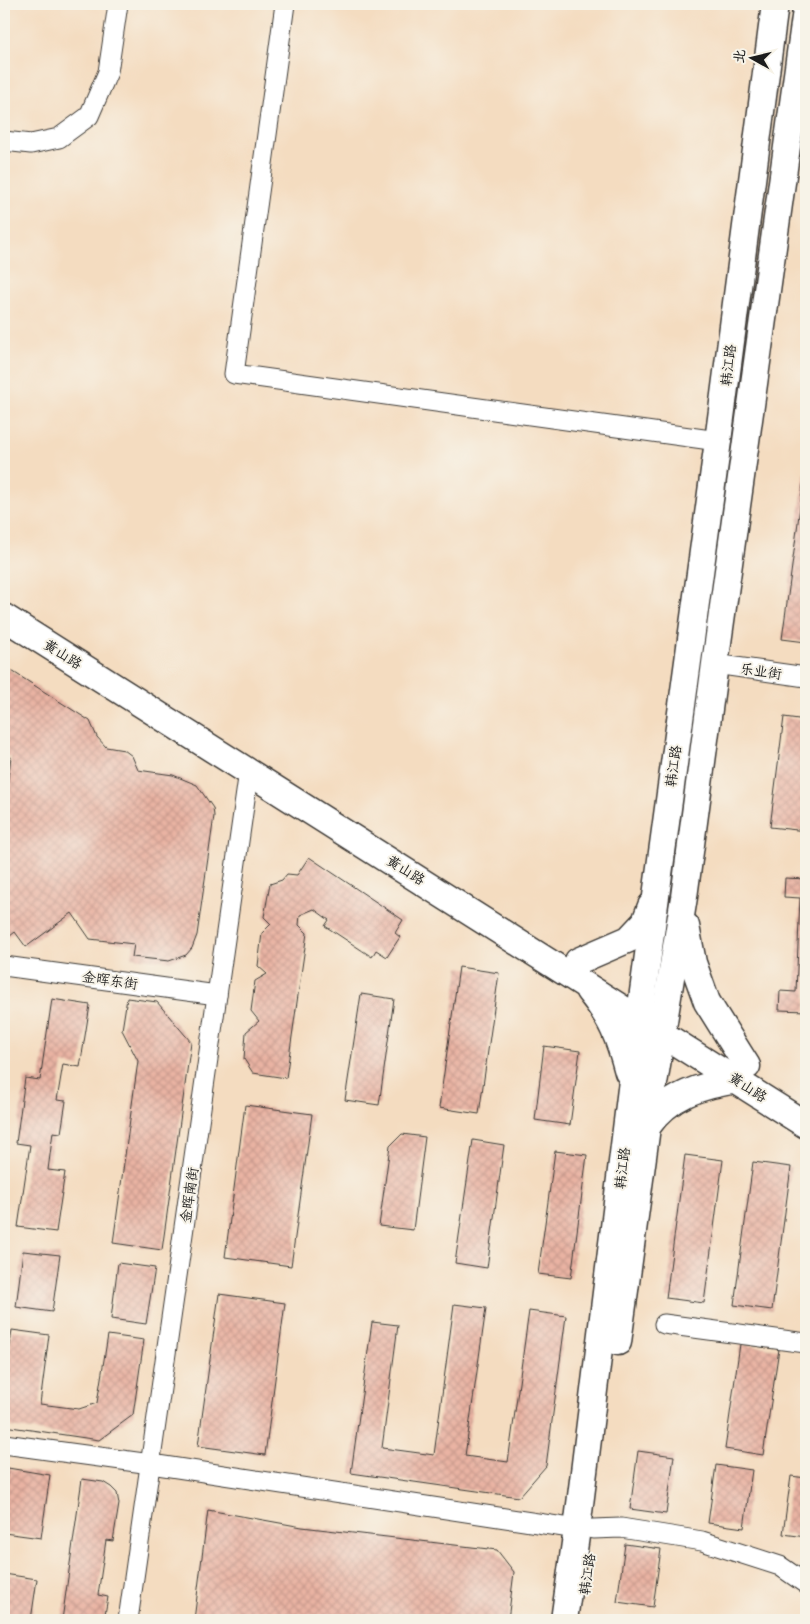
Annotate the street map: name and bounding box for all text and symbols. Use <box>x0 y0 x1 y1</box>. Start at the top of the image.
north arrow <box>728 32 778 82</box>
text: 北 <box>732 48 751 65</box>
street label: 韩江路 <box>718 343 741 387</box>
street label: 黄山路 <box>39 637 85 674</box>
street label: 乐业街 <box>739 661 783 685</box>
street label: 韩江路 <box>663 744 687 788</box>
street label: 黄山路 <box>382 853 428 890</box>
street label: 金晖东街 <box>81 969 139 995</box>
street label: 黄山路 <box>724 1070 769 1108</box>
street label: 韩江路 <box>612 1146 635 1190</box>
street label: 金晖南街 <box>178 1166 204 1224</box>
street label: 韩江路 <box>577 1552 601 1596</box>

